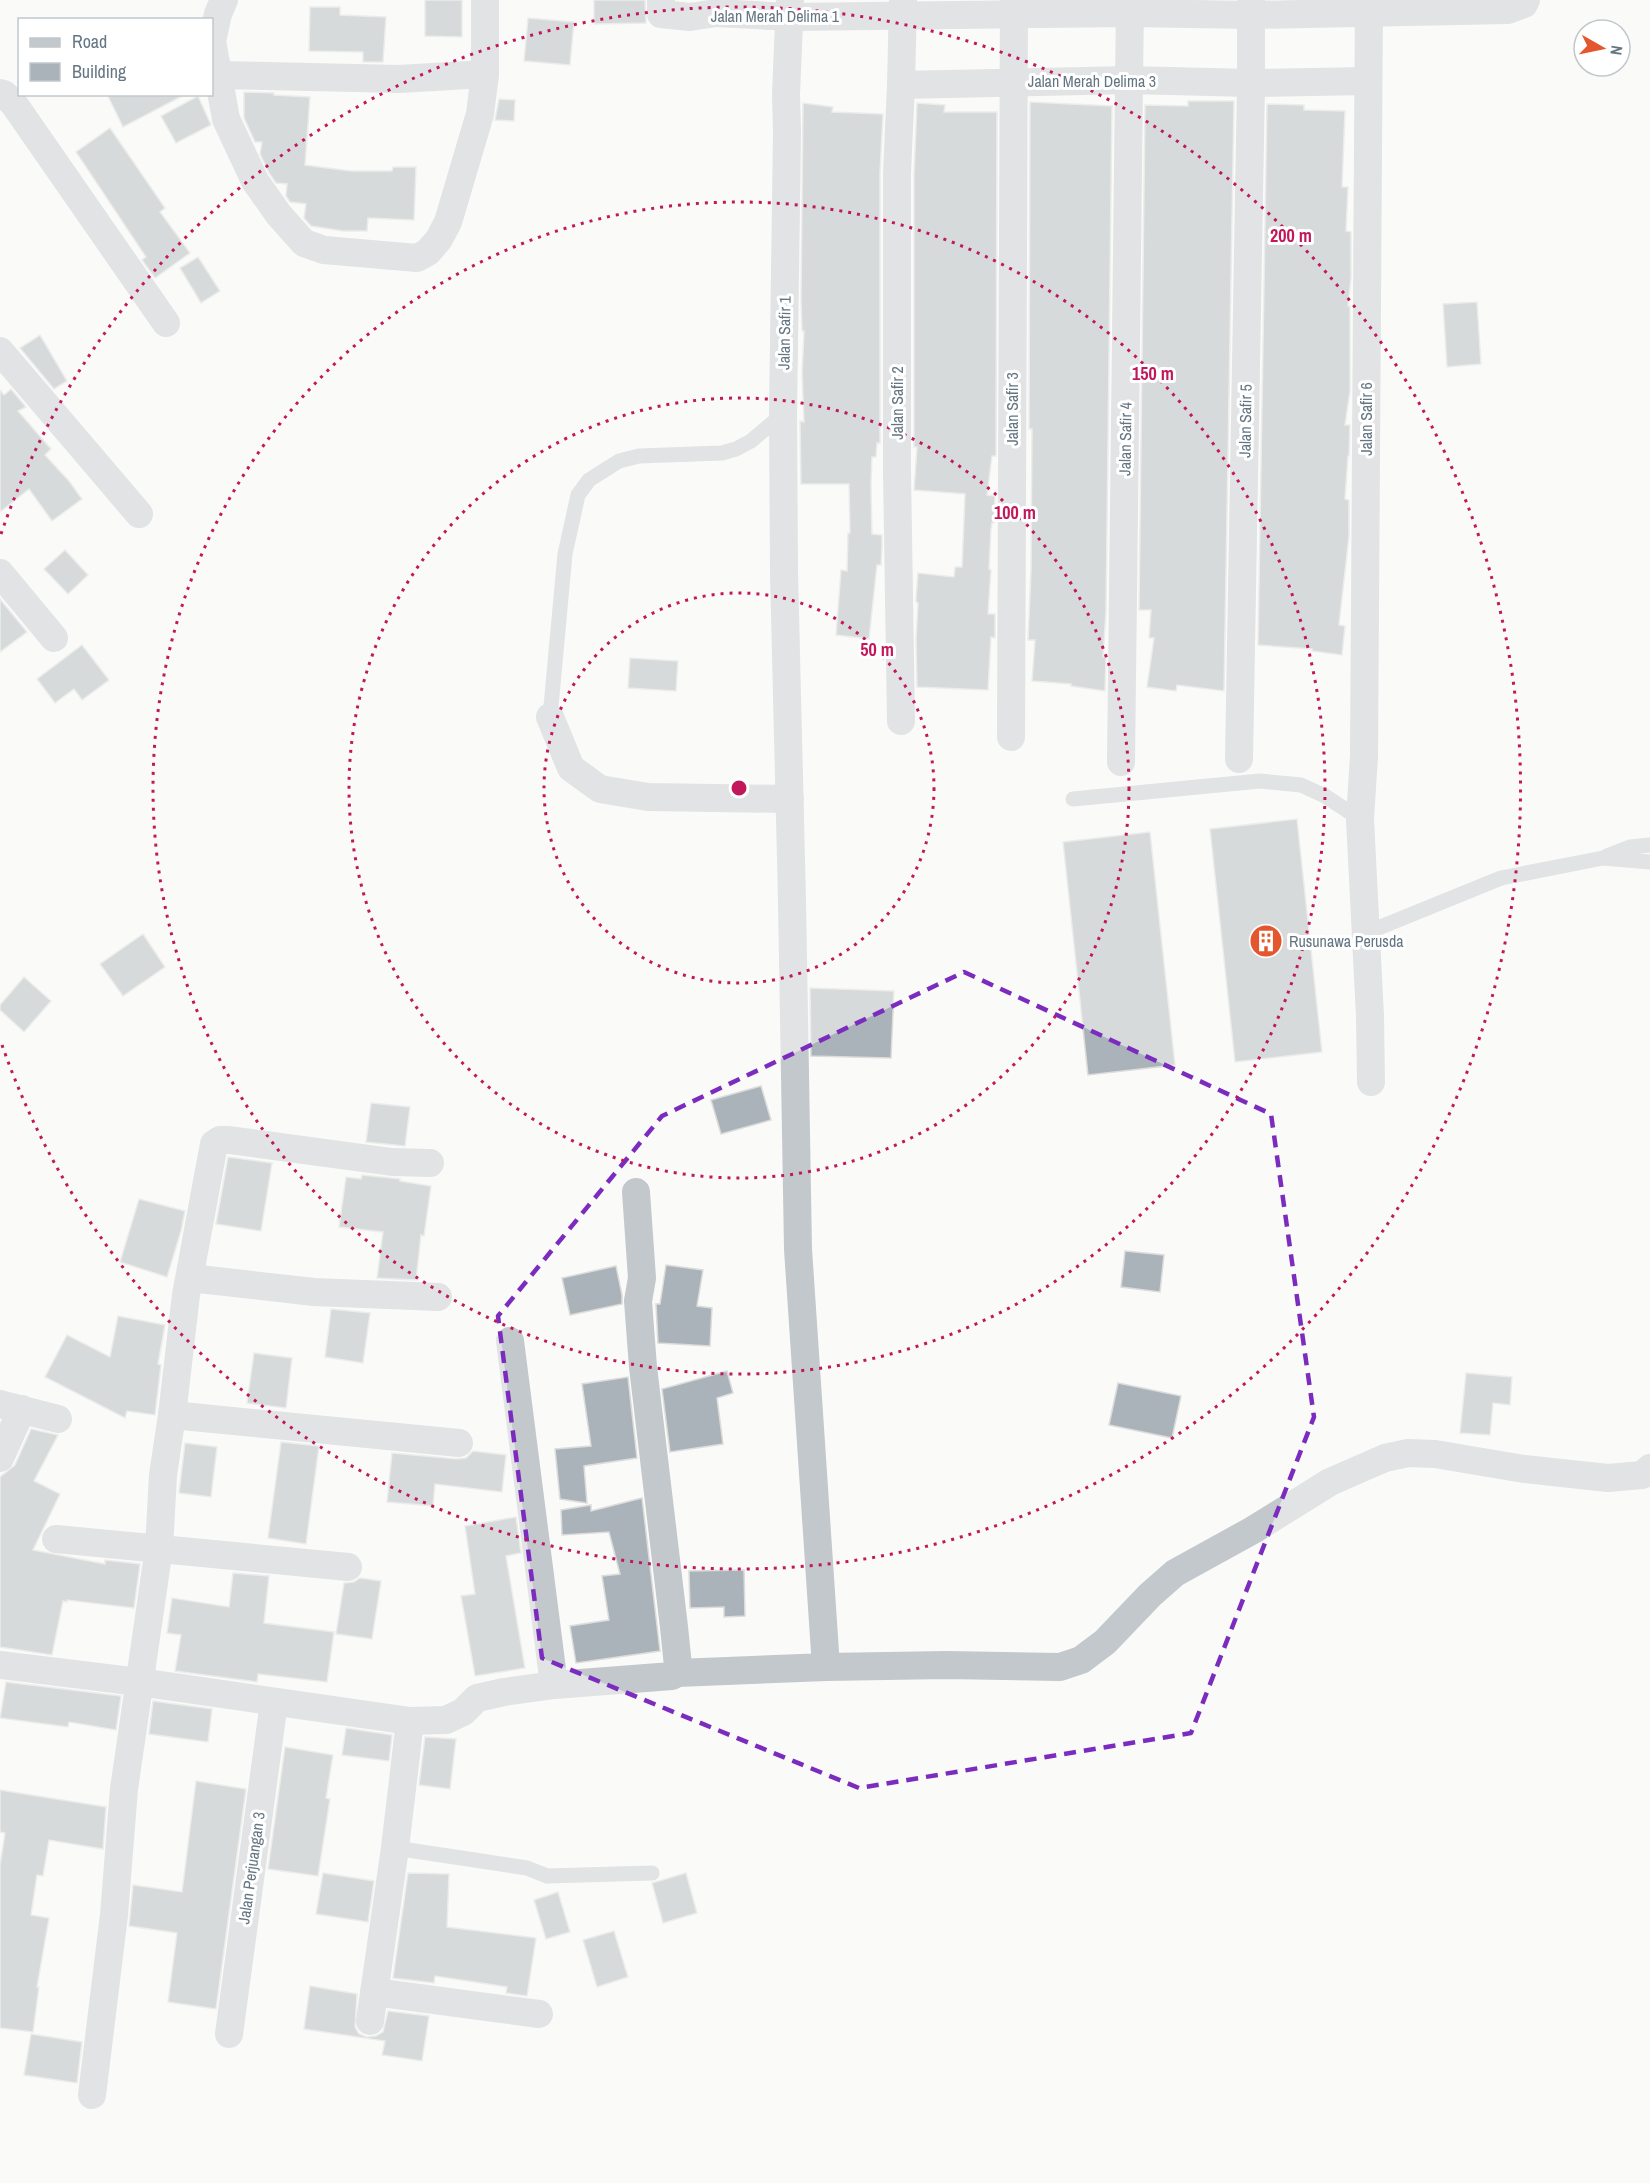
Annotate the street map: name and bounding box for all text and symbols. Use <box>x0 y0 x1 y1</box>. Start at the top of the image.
street label: Jalan Merah Delima 1 <box>711 5 840 27</box>
legend <box>18 18 213 96</box>
north arrow <box>1572 18 1632 78</box>
text: Road <box>72 29 107 54</box>
text: N <box>1605 44 1628 57</box>
text: Building <box>72 59 127 84</box>
street label: Jalan Merah Delima 3 <box>1028 70 1156 92</box>
text: 200 m <box>1270 223 1312 248</box>
street label: Jalan Safir 1 <box>772 295 796 370</box>
text: 150 m <box>1132 361 1174 386</box>
street label: Jalan Safir 2 <box>886 366 908 440</box>
street label: Jalan Safir 3 <box>1001 372 1023 446</box>
street label: Jalan Safir 6 <box>1355 382 1377 456</box>
street label: Jalan Safir 5 <box>1233 384 1257 458</box>
street label: Jalan Safir 4 <box>1113 402 1137 476</box>
text: 100 m <box>994 500 1036 525</box>
text: 50 m <box>860 637 894 662</box>
centre of rings <box>729 778 749 798</box>
building icon: Rusunawa Perusda <box>1248 923 1284 959</box>
place label: Rusunawa Perusda <box>1289 930 1404 952</box>
street label: Jalan Perjuangan 3 <box>232 1810 270 1926</box>

